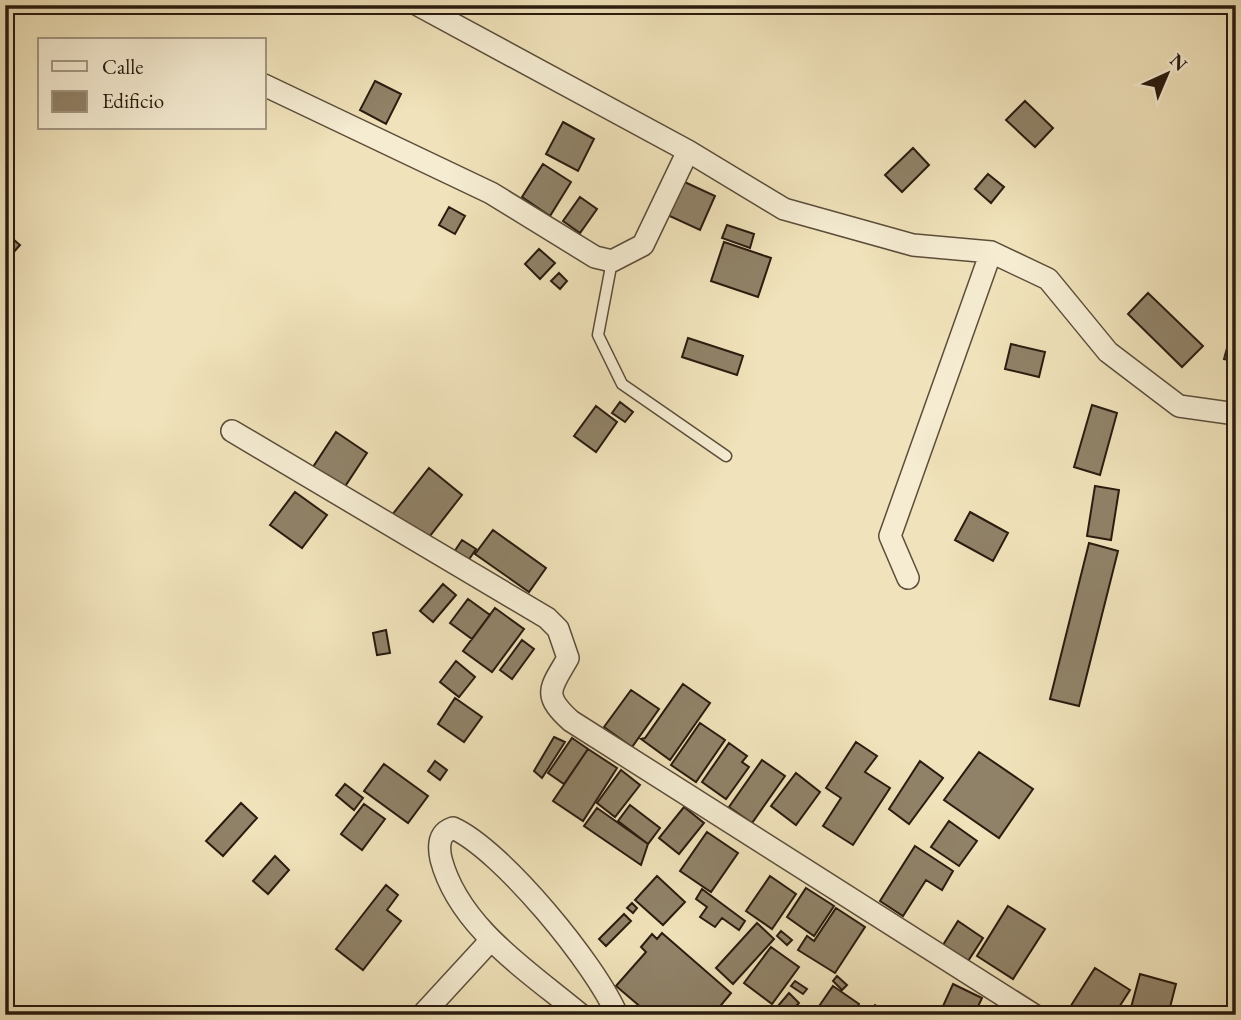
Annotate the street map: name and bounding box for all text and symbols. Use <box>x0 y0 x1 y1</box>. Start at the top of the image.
legend <box>38 38 266 130</box>
north arrow <box>1132 38 1202 108</box>
text: N <box>1164 48 1193 77</box>
text: Calle <box>102 53 144 80</box>
text: Edificio <box>102 87 164 114</box>

